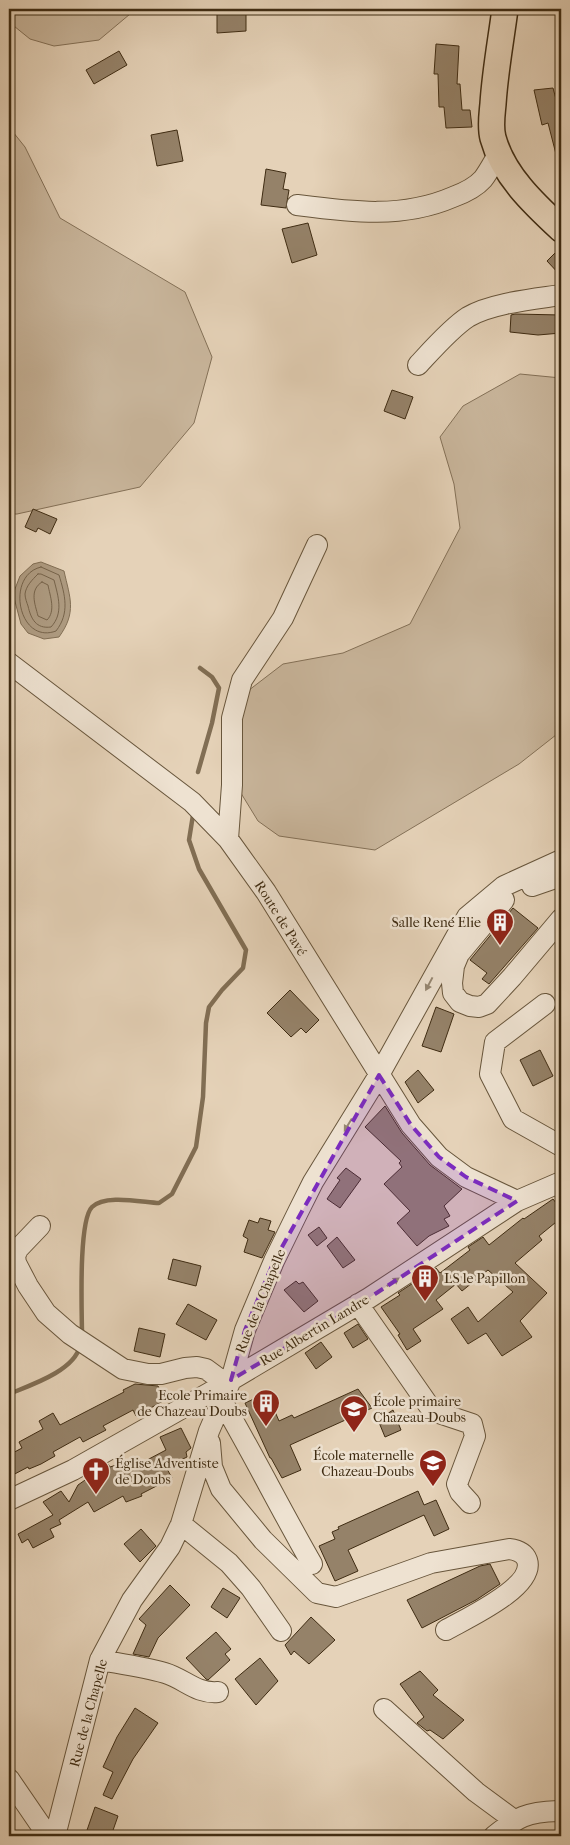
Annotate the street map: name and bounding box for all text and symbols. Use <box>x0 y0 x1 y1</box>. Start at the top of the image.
street label: Route de Pavé <box>251 878 310 959</box>
building icon: Salle René Elie <box>485 907 515 946</box>
place label: Salle René Elie <box>391 914 481 931</box>
one-way arrow <box>424 978 433 991</box>
one-way arrow <box>343 1119 352 1132</box>
street label: Rue de la Chapelle <box>232 1246 289 1356</box>
building icon: LS le Papillon <box>410 1263 440 1302</box>
place label: LS le Papillon <box>444 1270 526 1287</box>
one-way arrow <box>386 1277 399 1287</box>
street label: Rue Albertin Landre <box>256 1291 372 1370</box>
place label: Ecole Primaire de Chazeau Doubs <box>137 1387 247 1420</box>
building icon: Ecole Primaire de Chazeau Doubs <box>251 1388 281 1427</box>
place label: École primaire Chazeau-Doubs <box>373 1392 466 1426</box>
school or university icon: École primaire Chazeau-Doubs <box>339 1394 369 1433</box>
place label: École maternelle Chazeau-Doubs <box>313 1446 414 1480</box>
school or university icon: École maternelle Chazeau-Doubs <box>418 1448 448 1487</box>
place label: Église Adventiste de Doubs <box>115 1454 219 1488</box>
church icon: Église Adventiste de Doubs <box>81 1456 111 1495</box>
street label: Rue de la Chapelle <box>66 1657 111 1769</box>

